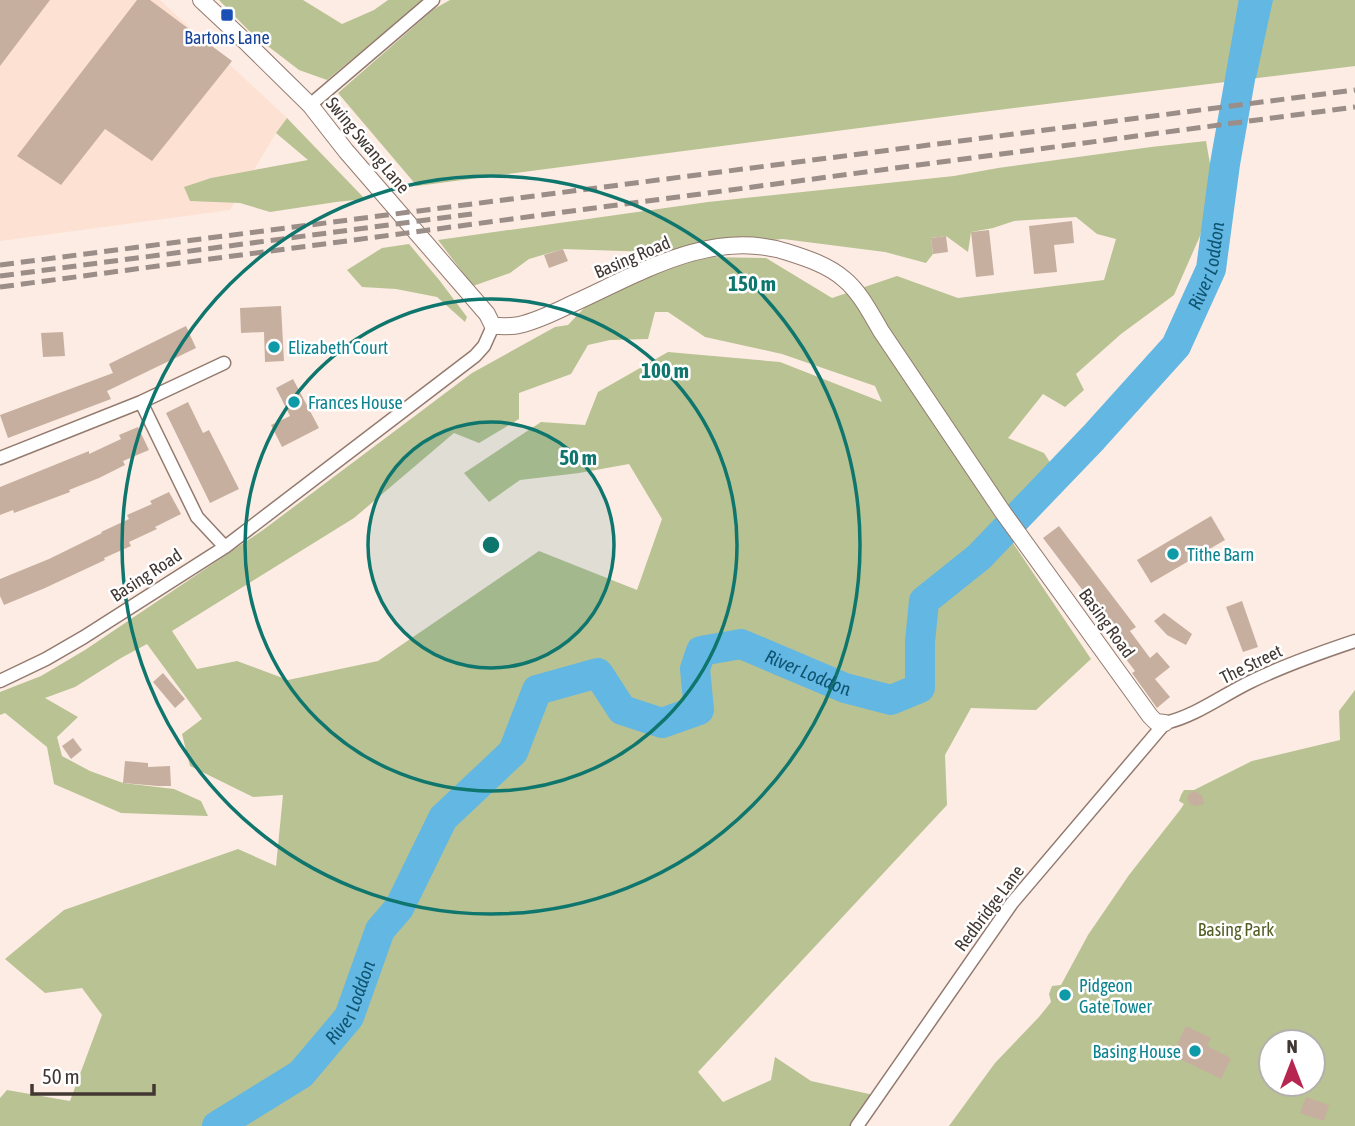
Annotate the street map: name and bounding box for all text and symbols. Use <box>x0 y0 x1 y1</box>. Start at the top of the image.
marker: Bartons Lane <box>219 7 235 23</box>
place label: Bartons Lane <box>184 27 270 48</box>
street label: Swing Swang Lane <box>322 93 414 197</box>
water label: River Loddon <box>1183 220 1228 313</box>
street label: Basing Road <box>591 232 673 282</box>
text: 150 m <box>728 271 776 295</box>
place label: Elizabeth Court <box>288 337 388 358</box>
marker: Elizabeth Court <box>266 339 282 355</box>
text: 100 m <box>641 358 689 382</box>
place label: Frances House <box>308 392 403 413</box>
marker: Frances House <box>286 394 302 410</box>
text: 50 m <box>559 445 597 469</box>
centre of rings <box>479 533 503 557</box>
street label: Basing Road <box>106 544 186 606</box>
place label: Tithe Barn <box>1187 544 1254 565</box>
marker: Tithe Barn <box>1165 546 1181 562</box>
street label: Basing Road <box>1075 584 1139 662</box>
street label: The Street <box>1217 640 1285 688</box>
water label: River Loddon <box>762 645 853 700</box>
street label: Redbridge Lane <box>950 861 1028 955</box>
park label: Basing Park <box>1198 919 1274 940</box>
water label: River Loddon <box>320 958 379 1048</box>
place label: Pidgeon Gate Tower <box>1079 975 1152 1017</box>
marker: Pidgeon Gate Tower <box>1057 987 1073 1003</box>
north arrow <box>1257 1028 1327 1098</box>
text: N <box>1286 1035 1298 1057</box>
place label: Basing House <box>1093 1041 1181 1062</box>
marker: Basing House <box>1187 1043 1203 1059</box>
scale bar <box>32 1052 154 1096</box>
text: 50 m <box>42 1064 80 1088</box>

